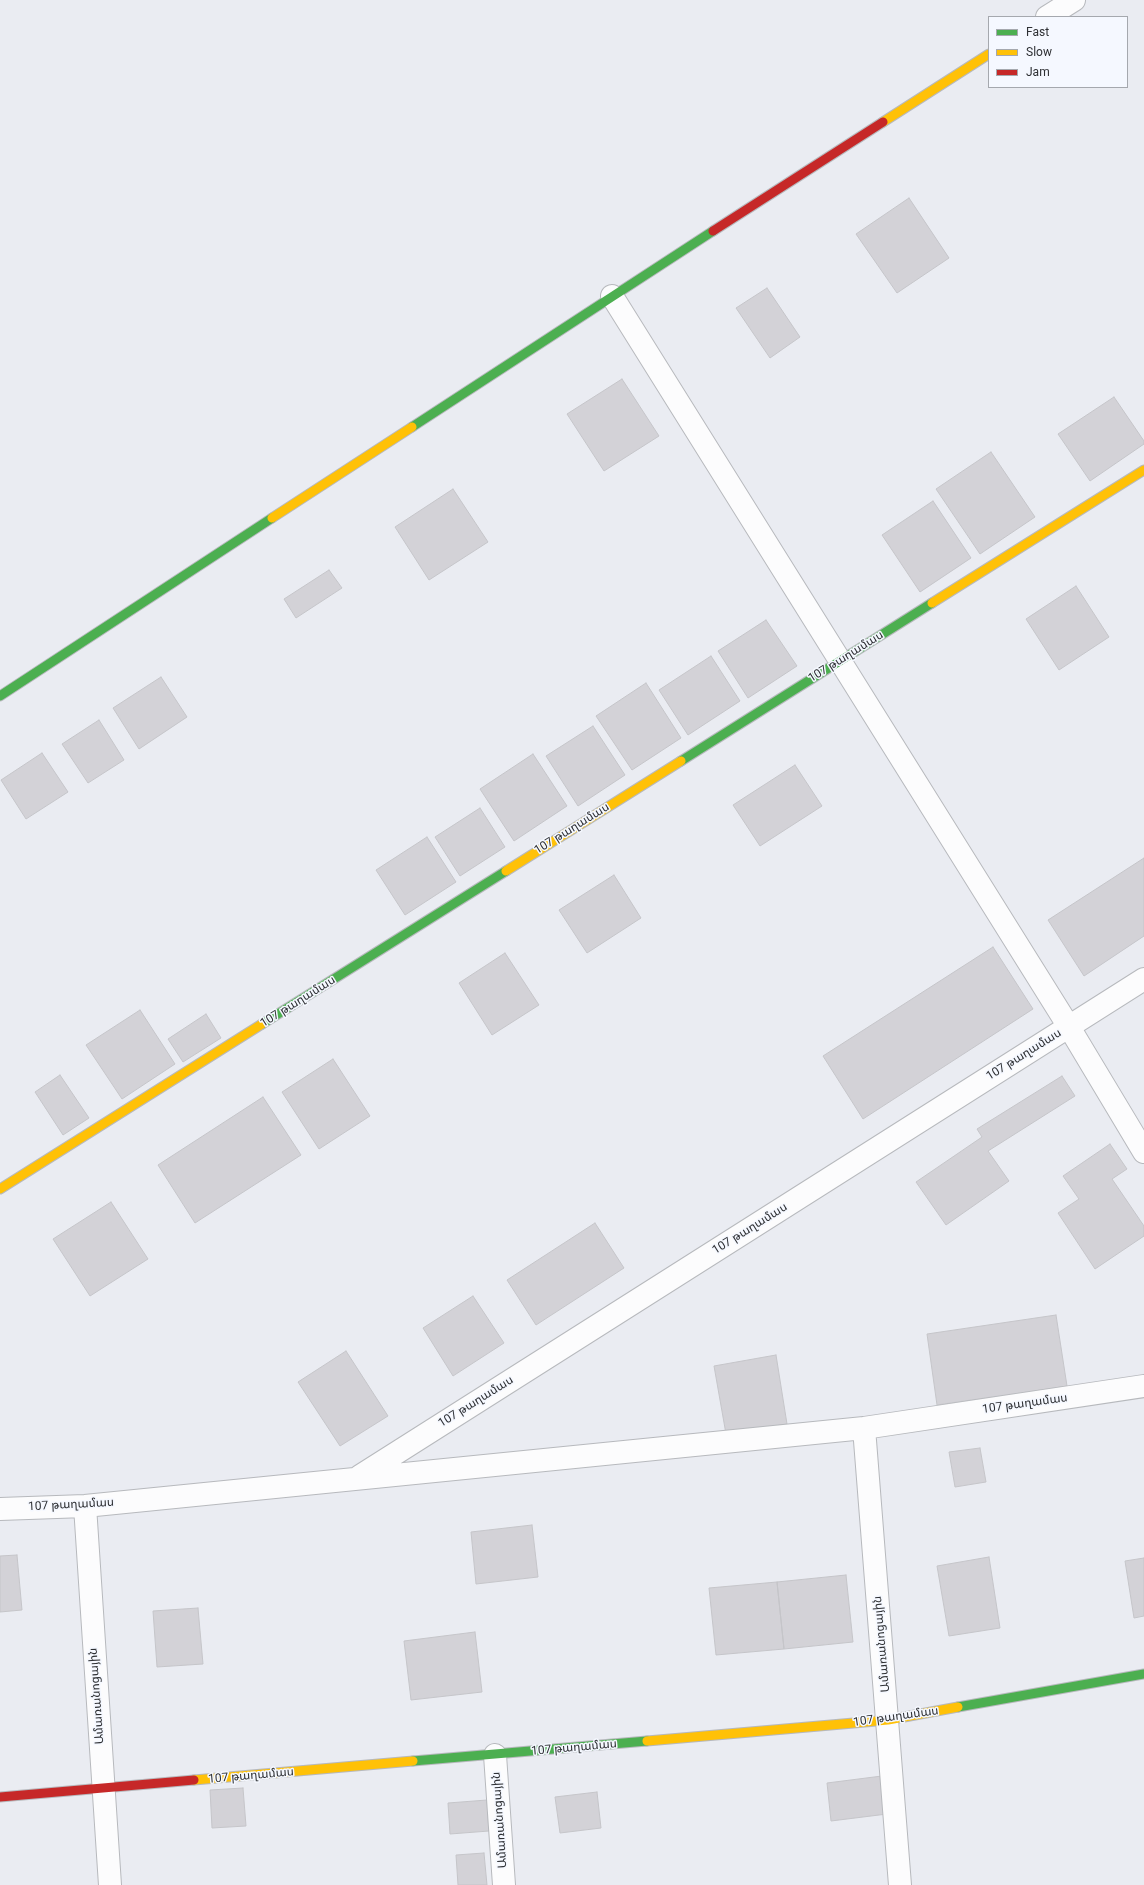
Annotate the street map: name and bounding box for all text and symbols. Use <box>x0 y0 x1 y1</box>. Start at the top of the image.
legend <box>988 16 1128 88</box>
text: Fast <box>1026 25 1049 39</box>
text: Slow <box>1026 45 1052 59</box>
text: Jam <box>1026 65 1050 79</box>
street label: 107 թաղամաս <box>806 628 886 686</box>
street label: 107 թաղամաս <box>532 800 612 858</box>
street label: 107 թաղամաս <box>258 973 338 1031</box>
street label: 107 թաղամաս <box>984 1026 1064 1084</box>
street label: 107 թաղամաս <box>710 1200 790 1258</box>
street label: 107 թաղամաս <box>436 1373 516 1431</box>
street label: 107 թաղամաս <box>981 1391 1069 1417</box>
street label: 107 թաղամաս <box>28 1496 114 1514</box>
street label: Ամառանոցային <box>871 1595 893 1693</box>
street label: Ամառանոցային <box>86 1647 108 1745</box>
street label: 107 թաղամաս <box>852 1704 940 1730</box>
street label: 107 թաղամաս <box>531 1737 617 1759</box>
street label: 107 թաղամաս <box>208 1765 294 1787</box>
street label: Ամառանոցային <box>489 1771 511 1869</box>

